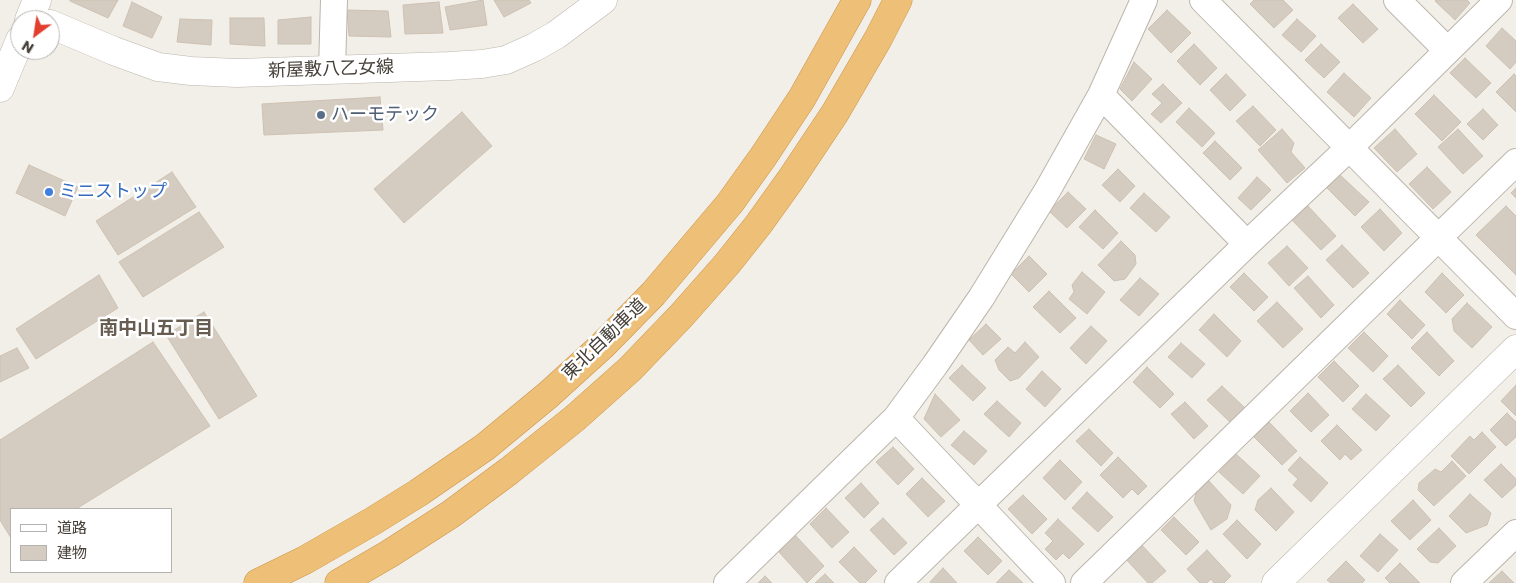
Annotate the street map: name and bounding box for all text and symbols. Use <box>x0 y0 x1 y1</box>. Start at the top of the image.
north arrow <box>10 10 60 60</box>
text: N <box>18 36 37 58</box>
street label: 新屋敷八乙女線 <box>268 57 394 83</box>
place label: ハーモテック <box>331 104 439 126</box>
marker: ハーモテック <box>315 109 327 121</box>
place label: ミニストップ <box>59 181 167 203</box>
marker: ミニストップ <box>43 186 55 198</box>
street label: 東北自動車道 <box>559 295 651 385</box>
district label: 南中山五丁目 <box>99 318 213 340</box>
legend <box>10 508 172 573</box>
text: 道路 <box>57 517 87 538</box>
text: 建物 <box>57 542 87 563</box>

